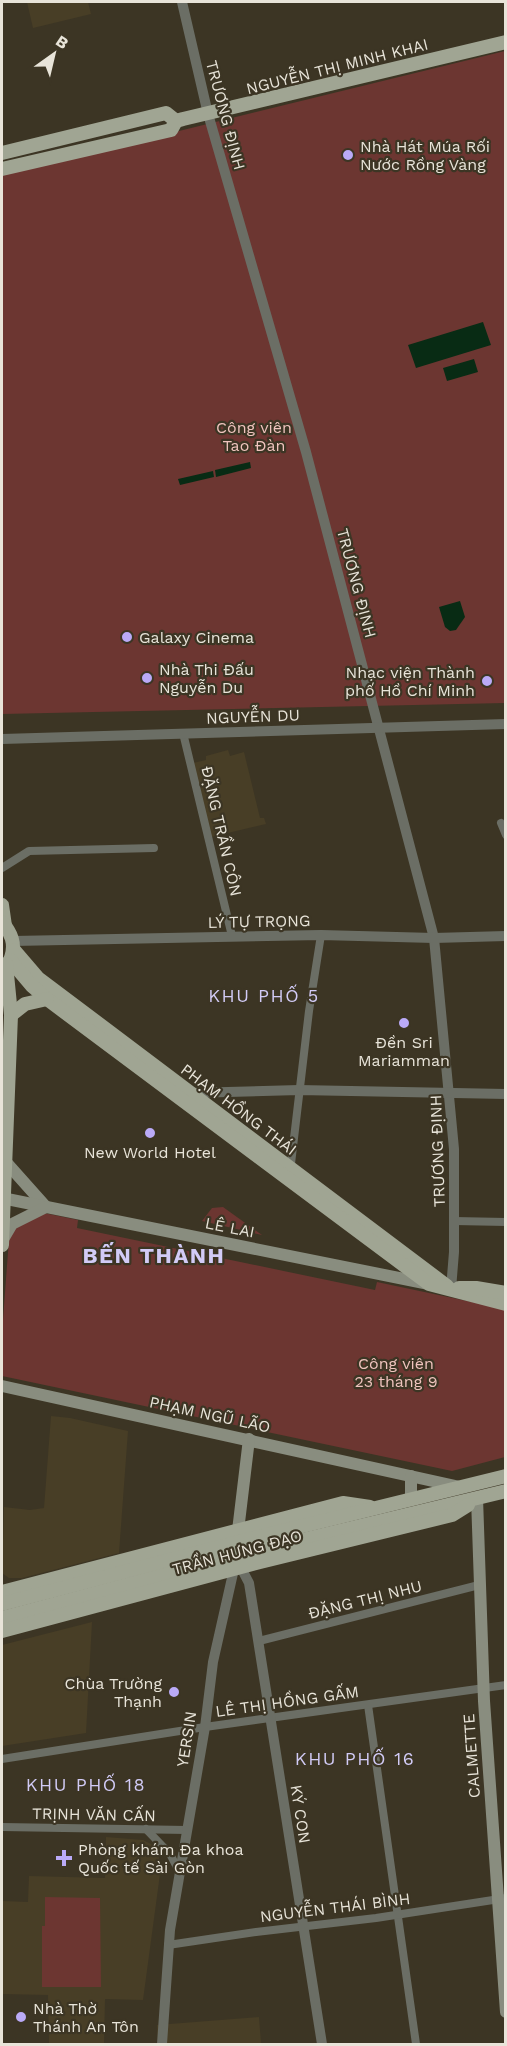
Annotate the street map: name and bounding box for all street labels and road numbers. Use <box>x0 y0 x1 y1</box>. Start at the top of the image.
street label: NGUYỄN THỊ MINH KHAI <box>244 33 430 98</box>
street label: TRƯƠNG ĐỊNH <box>202 58 249 172</box>
street label: TRƯƠNG ĐỊNH <box>333 526 380 640</box>
street label: NGUYỄN DU <box>206 703 300 728</box>
street label: ĐẶNG TRẦN CÔN <box>197 764 247 898</box>
street label: LÝ TỰ TRỌNG <box>207 911 311 932</box>
street label: PHẠM HỒNG THÁI <box>177 1059 301 1159</box>
street label: TRƯƠNG ĐỊNH <box>426 1094 449 1207</box>
street label: LÊ LAI <box>203 1213 256 1242</box>
street label: PHẠM NGŨ LÃO <box>148 1392 272 1437</box>
street label: TRẦN HƯNG ĐẠO <box>170 1525 304 1579</box>
street label: ÐẶNG THỊ NHU <box>306 1576 424 1623</box>
street label: LÊ THỊ HỒNG GẤM <box>214 1681 360 1721</box>
street label: YERSIN <box>173 1710 200 1768</box>
street label: CALMETTE <box>459 1713 484 1799</box>
street label: KÝ CON <box>286 1783 315 1845</box>
street label: TRỊNH VĂN CẤN <box>32 1803 156 1825</box>
street label: NGUYỄN THÁI BÌNH <box>259 1887 411 1926</box>

